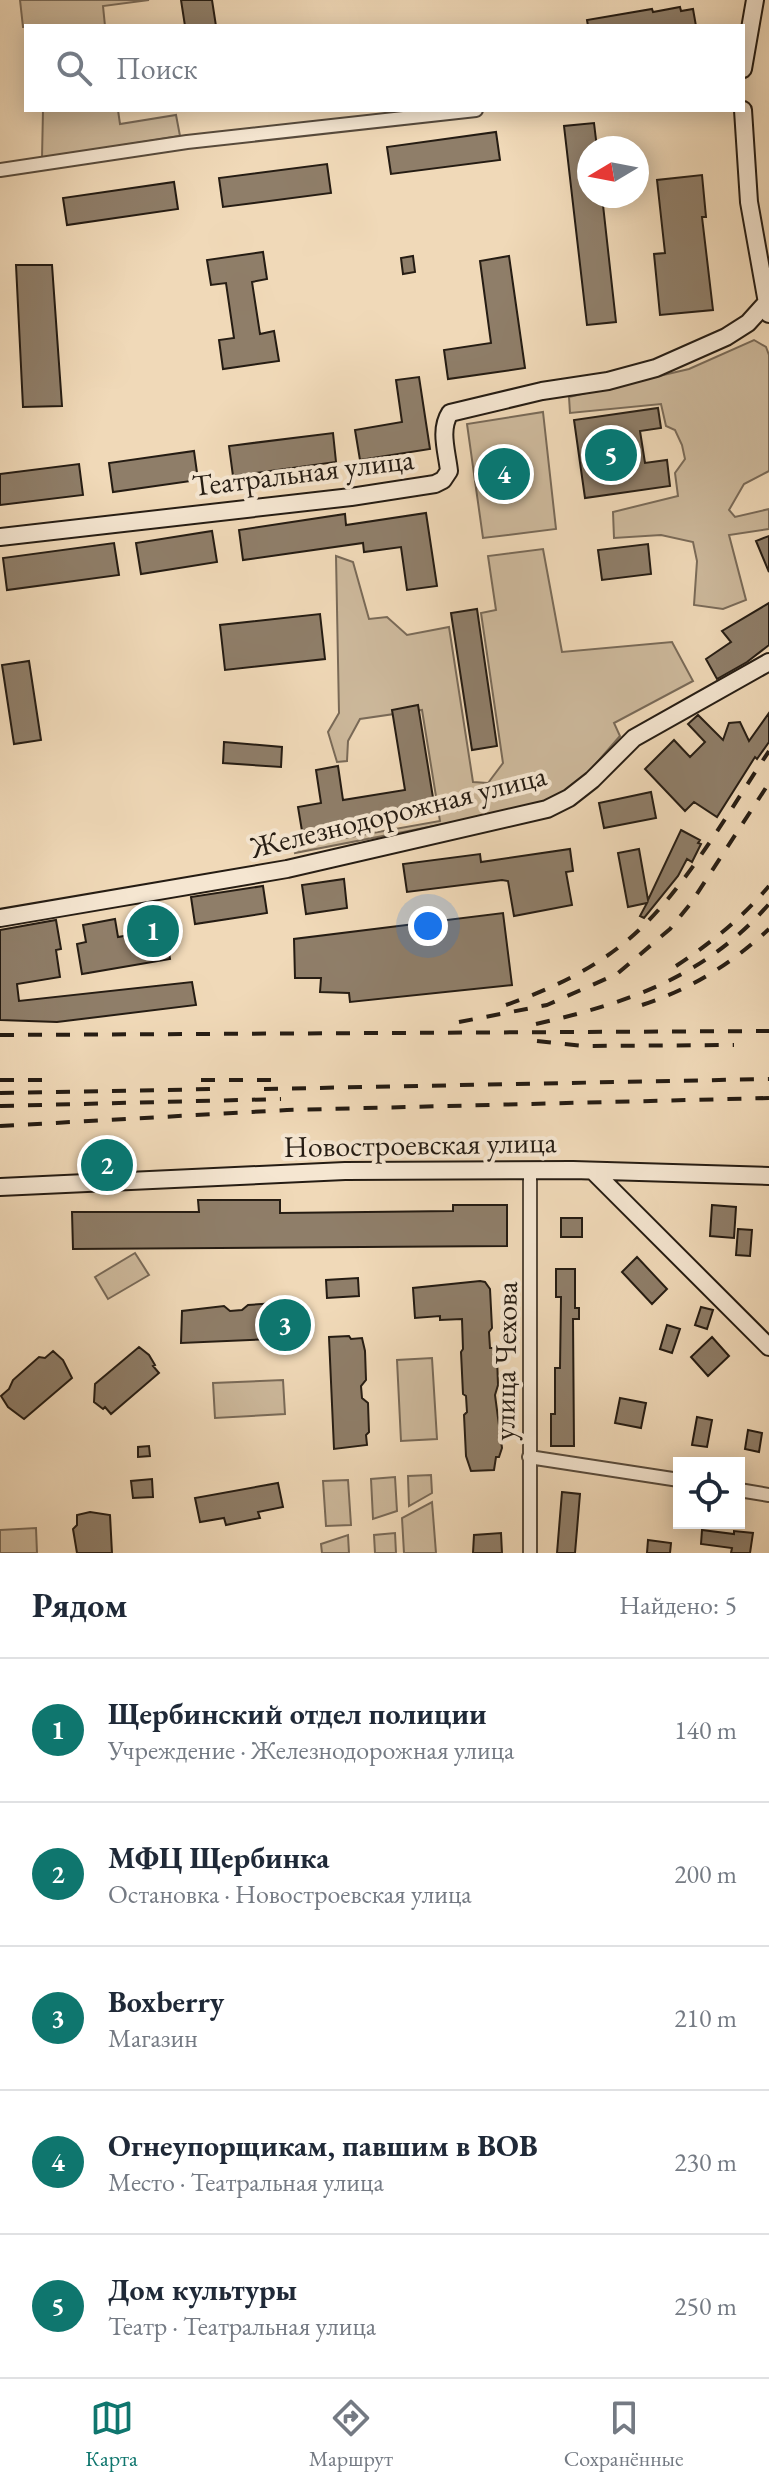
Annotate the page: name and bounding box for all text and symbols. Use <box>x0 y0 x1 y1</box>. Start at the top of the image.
search box <box>24 24 745 112</box>
icon: search <box>52 46 96 90</box>
text: Поиск <box>116 49 198 88</box>
north arrow <box>577 136 649 208</box>
pin: 5 <box>585 425 637 485</box>
street label: Театральная улица <box>190 439 416 505</box>
pin: 4 <box>478 444 530 504</box>
street label: Железнодорожная улица <box>245 755 550 867</box>
pin: 1 <box>127 901 179 961</box>
your location <box>408 906 448 946</box>
street label: Новостроевская улица <box>283 1122 557 1166</box>
pin: 2 <box>81 1135 133 1195</box>
street label: улица Чехова <box>484 1281 526 1441</box>
pin: 3 <box>259 1295 311 1355</box>
map controls <box>673 1457 745 1529</box>
button: locate <box>673 1457 745 1529</box>
text: Рядом <box>32 1583 127 1627</box>
text: Найдено: 5 <box>619 1588 737 1622</box>
text: Щербинский отдел полиции <box>108 1694 487 1733</box>
text: 1 <box>51 1713 65 1747</box>
text: 140 m <box>674 1713 737 1747</box>
text: Учреждение · Железнодорожная улица <box>108 1733 514 1767</box>
text: МФЦ Щербинка <box>108 1838 329 1877</box>
text: 2 <box>51 1857 65 1891</box>
text: 200 m <box>674 1857 737 1891</box>
text: Остановка · Новостроевская улица <box>108 1877 472 1911</box>
text: Boxberry <box>108 1982 224 2021</box>
text: 3 <box>51 2001 65 2035</box>
text: 210 m <box>674 2001 737 2035</box>
text: Магазин <box>108 2021 198 2055</box>
text: Огнеупорщикам, павшим в ВОВ <box>108 2126 538 2165</box>
text: 4 <box>51 2145 65 2179</box>
text: 230 m <box>674 2145 737 2179</box>
text: Место · Театральная улица <box>108 2165 384 2199</box>
text: Дом культуры <box>108 2270 297 2309</box>
text: 5 <box>51 2289 65 2323</box>
text: 250 m <box>674 2289 737 2323</box>
text: Театр · Театральная улица <box>108 2309 376 2343</box>
tab: Карта <box>85 2396 138 2473</box>
tab: Маршрут <box>309 2396 393 2473</box>
tab: Сохранённые <box>564 2396 684 2473</box>

